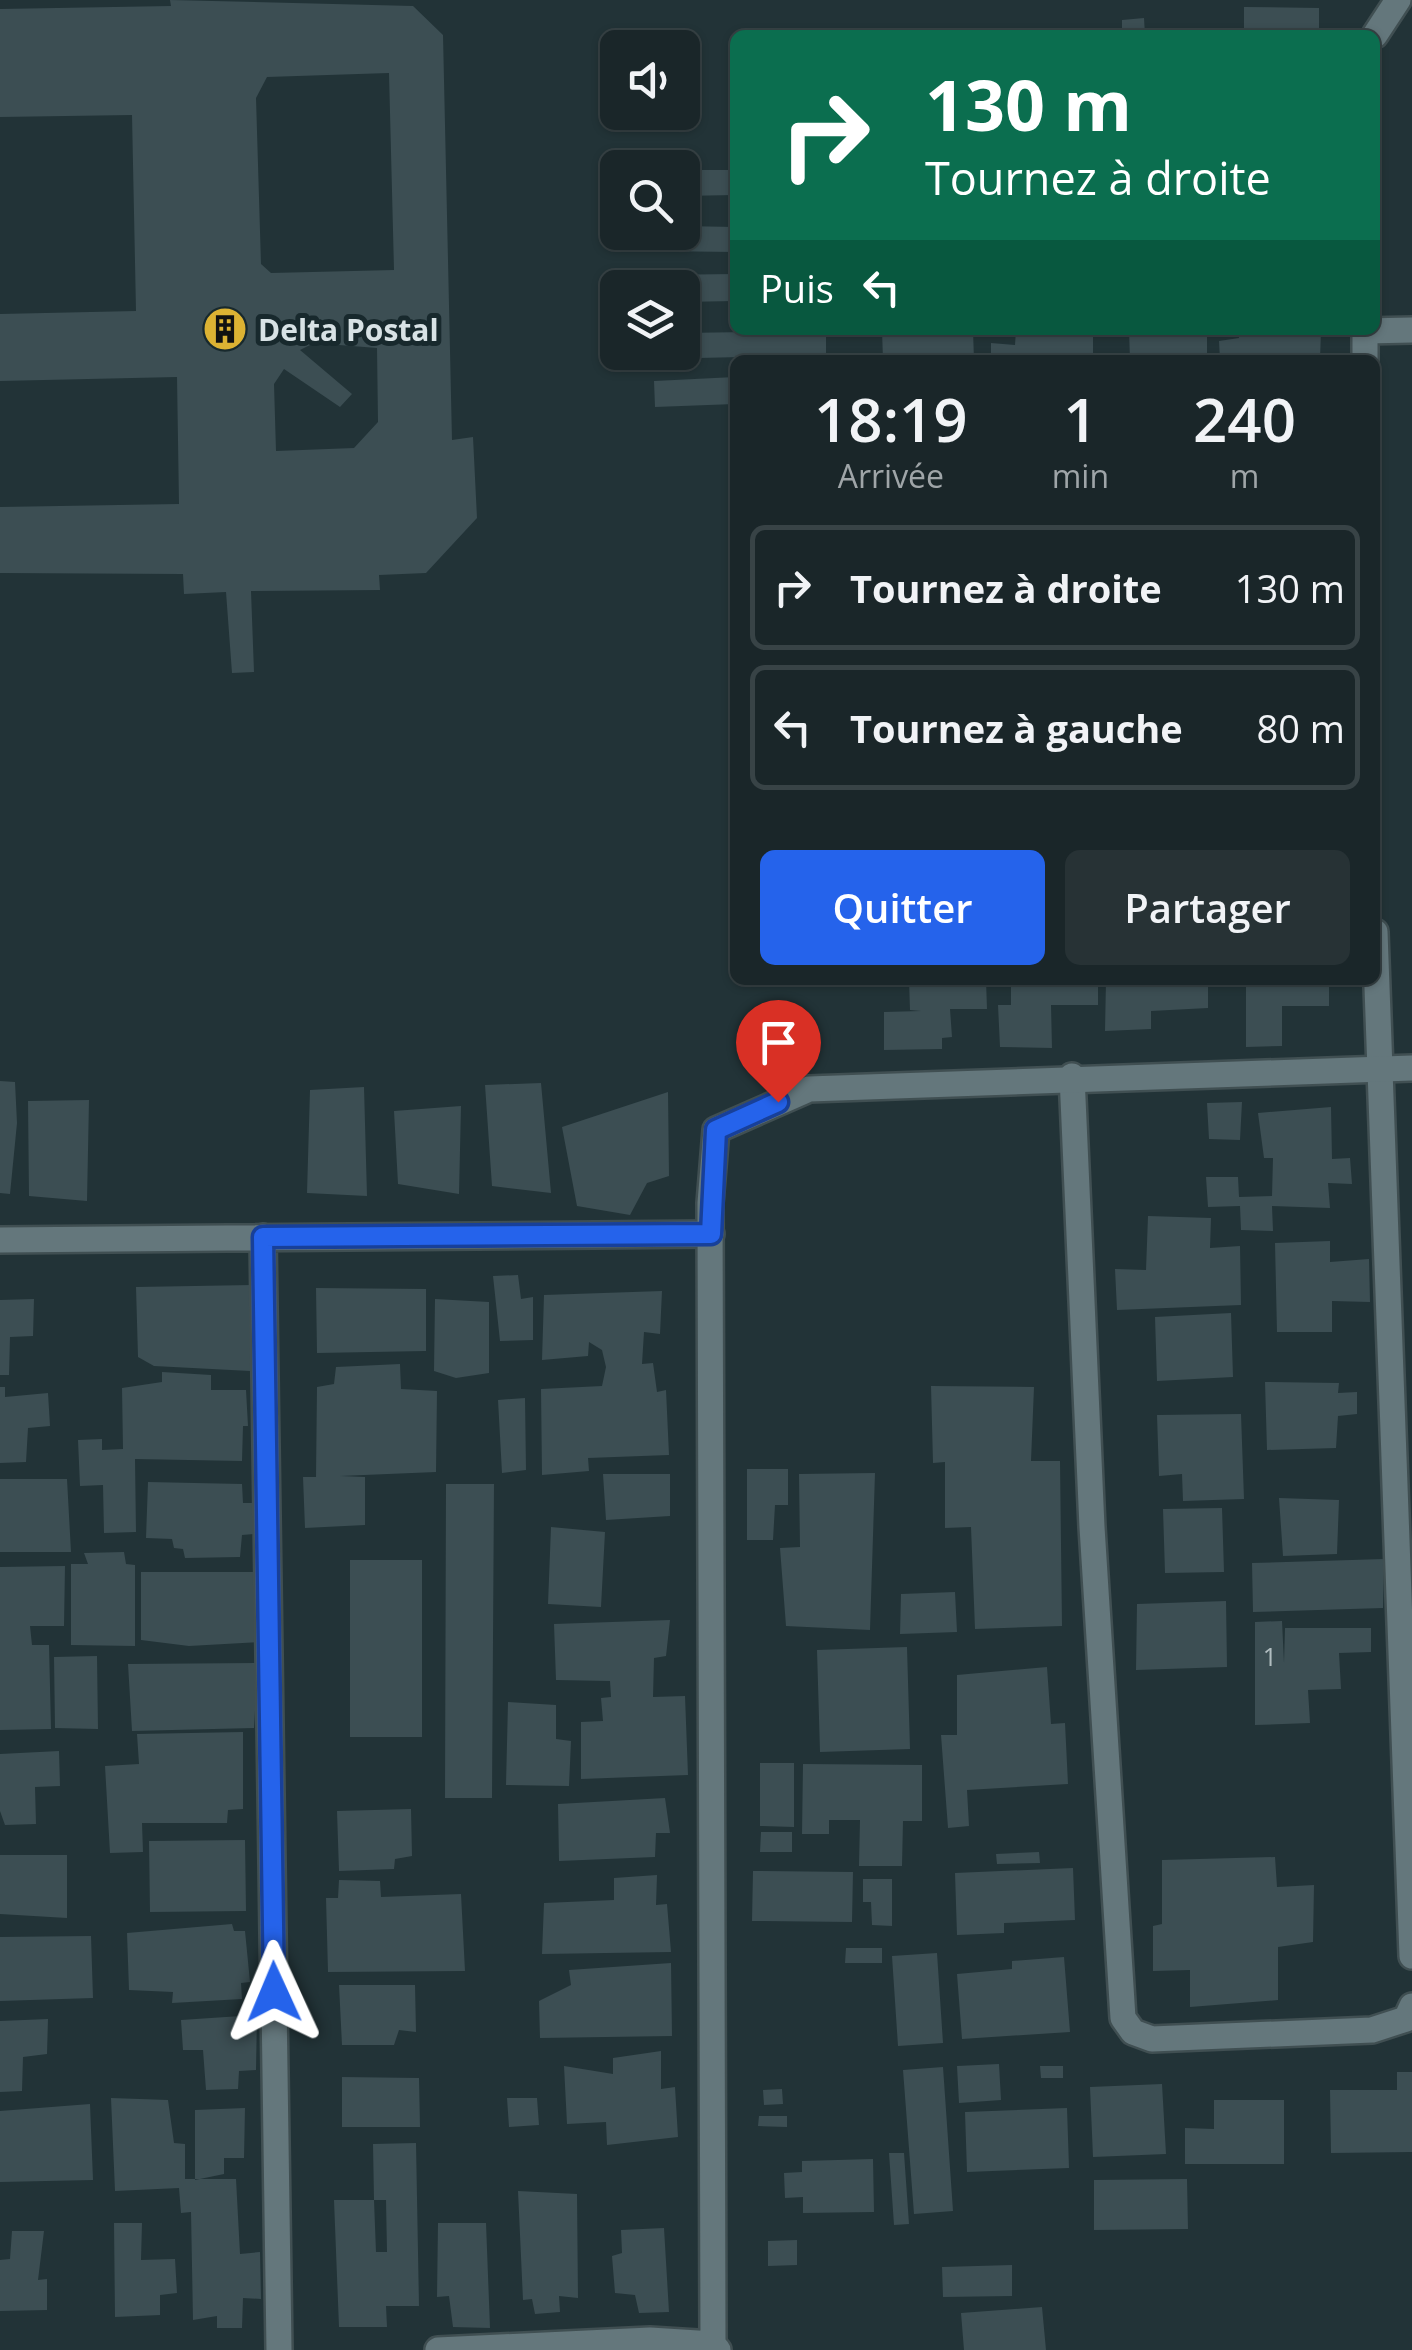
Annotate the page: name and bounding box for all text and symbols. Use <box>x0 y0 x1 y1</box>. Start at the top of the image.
map controls <box>600 30 700 370</box>
button: sound <box>600 30 700 130</box>
text: 130 m <box>925 56 1132 152</box>
icon: right <box>760 70 890 200</box>
text: Tournez à droite <box>925 147 1271 208</box>
button: search <box>600 150 700 250</box>
icon: left <box>854 260 909 315</box>
text: Puis <box>760 262 834 314</box>
button: layers <box>600 270 700 370</box>
building icon: Delta Postal <box>202 306 248 352</box>
place label: Delta Postal <box>258 309 439 350</box>
text: 18:19 <box>814 378 968 460</box>
text: 1 <box>1063 378 1098 460</box>
text: 240 <box>1193 378 1296 460</box>
text: Arrivée <box>838 454 944 497</box>
text: min <box>1052 454 1109 497</box>
text: m <box>1230 454 1259 497</box>
icon: right <box>765 560 820 615</box>
text: Tournez à droite <box>850 562 1162 614</box>
text: 130 m <box>1235 562 1345 614</box>
icon: left <box>765 700 820 755</box>
text: Tournez à gauche <box>850 702 1183 754</box>
text: 80 m <box>1256 702 1345 754</box>
button: Quitter <box>760 850 1045 965</box>
button: Partager <box>1065 850 1350 965</box>
pin <box>736 1000 821 1103</box>
icon: arrive <box>751 1015 806 1070</box>
house number: 1 <box>1263 1639 1277 1673</box>
position arrow <box>222 1940 326 2044</box>

